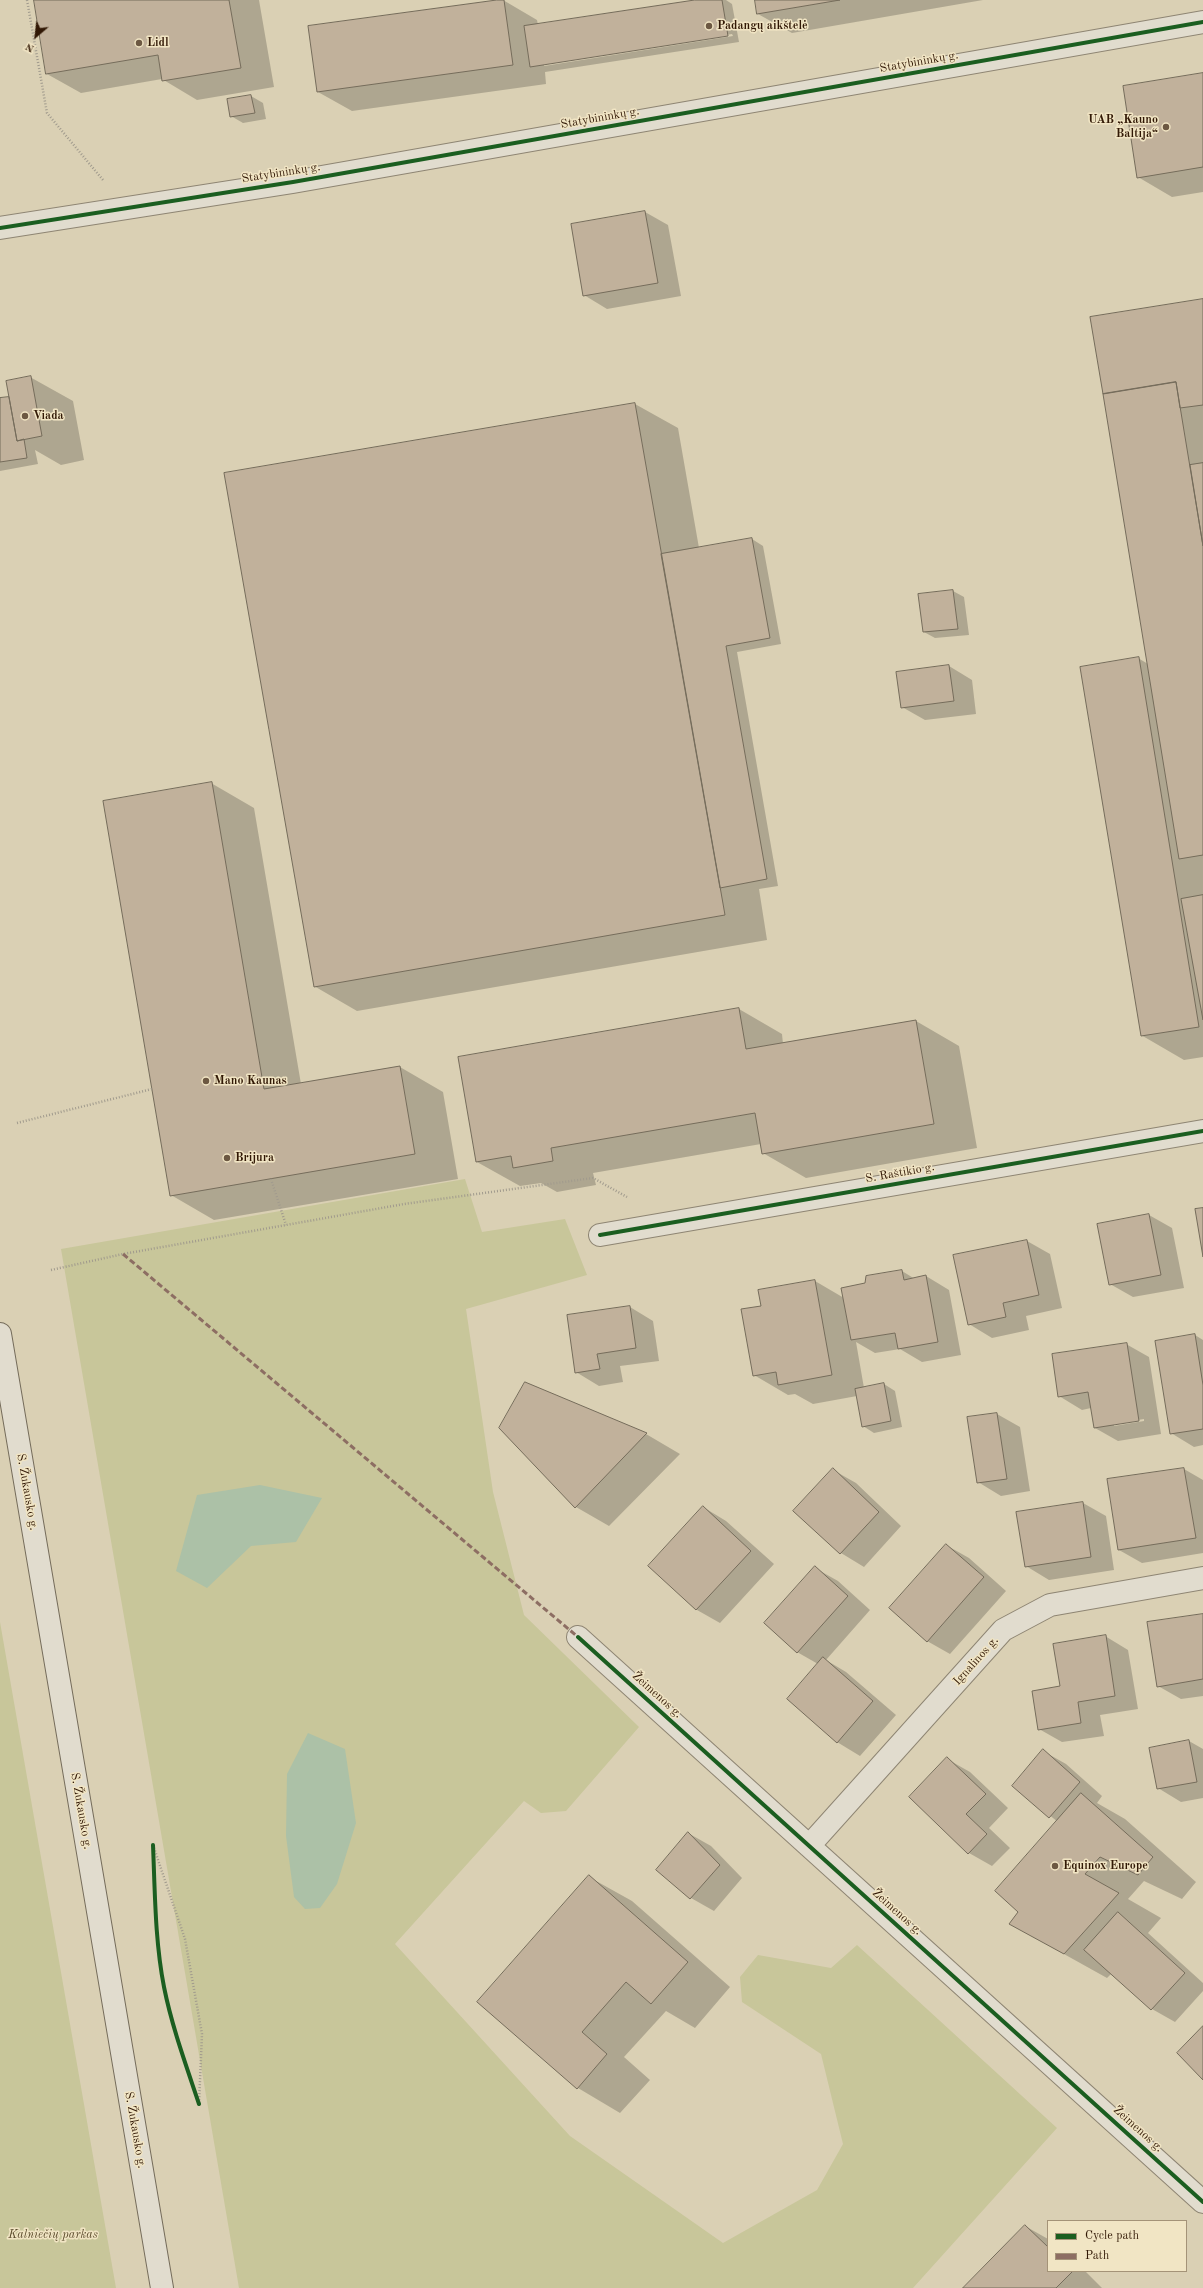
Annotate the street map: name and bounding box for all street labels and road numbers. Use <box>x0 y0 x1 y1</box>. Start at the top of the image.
street label: Statybininkų g. <box>879 48 959 76</box>
street label: Statybininkų g. <box>560 104 640 132</box>
street label: Statybininkų g. <box>241 160 321 186</box>
street label: S. Raštikio g. <box>864 1160 936 1186</box>
street label: S. Žukausko g. <box>13 1453 41 1531</box>
street label: Ignalinos g. <box>950 1634 1002 1688</box>
street label: Žeimenos g. <box>629 1669 685 1721</box>
street label: S. Žukausko g. <box>67 1772 95 1850</box>
street label: Žeimenos g. <box>869 1886 925 1938</box>
street label: S. Žukausko g. <box>121 2091 149 2169</box>
street label: Žeimenos g. <box>1110 2103 1166 2155</box>

